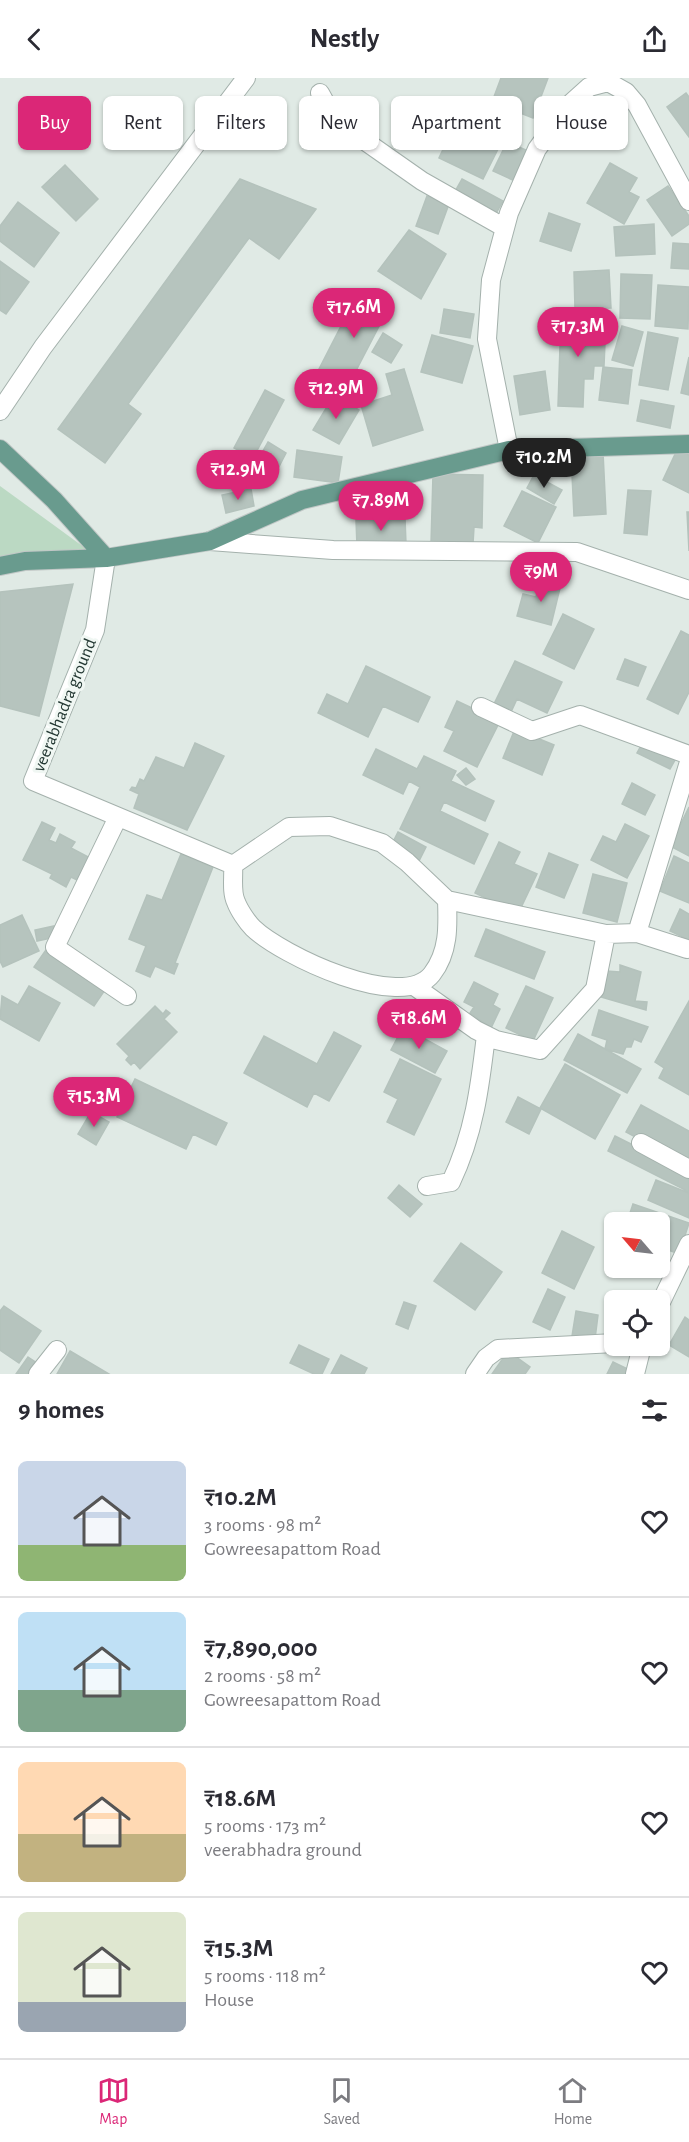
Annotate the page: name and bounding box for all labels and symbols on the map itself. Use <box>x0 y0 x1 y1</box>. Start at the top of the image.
pin: ₹17.6M <box>305 288 403 339</box>
pin: ₹17.3M <box>529 307 627 358</box>
pin: ₹12.9M <box>287 369 385 420</box>
pin: ₹10.2M <box>495 438 593 489</box>
pin: ₹12.9M <box>189 450 287 501</box>
pin: ₹7.89M <box>332 481 430 532</box>
pin: ₹9M <box>512 552 570 603</box>
street label: veerabhadra ground <box>30 636 100 775</box>
pin: ₹18.6M <box>370 999 468 1050</box>
pin: ₹15.3M <box>45 1077 143 1128</box>
north arrow <box>604 1212 670 1278</box>

